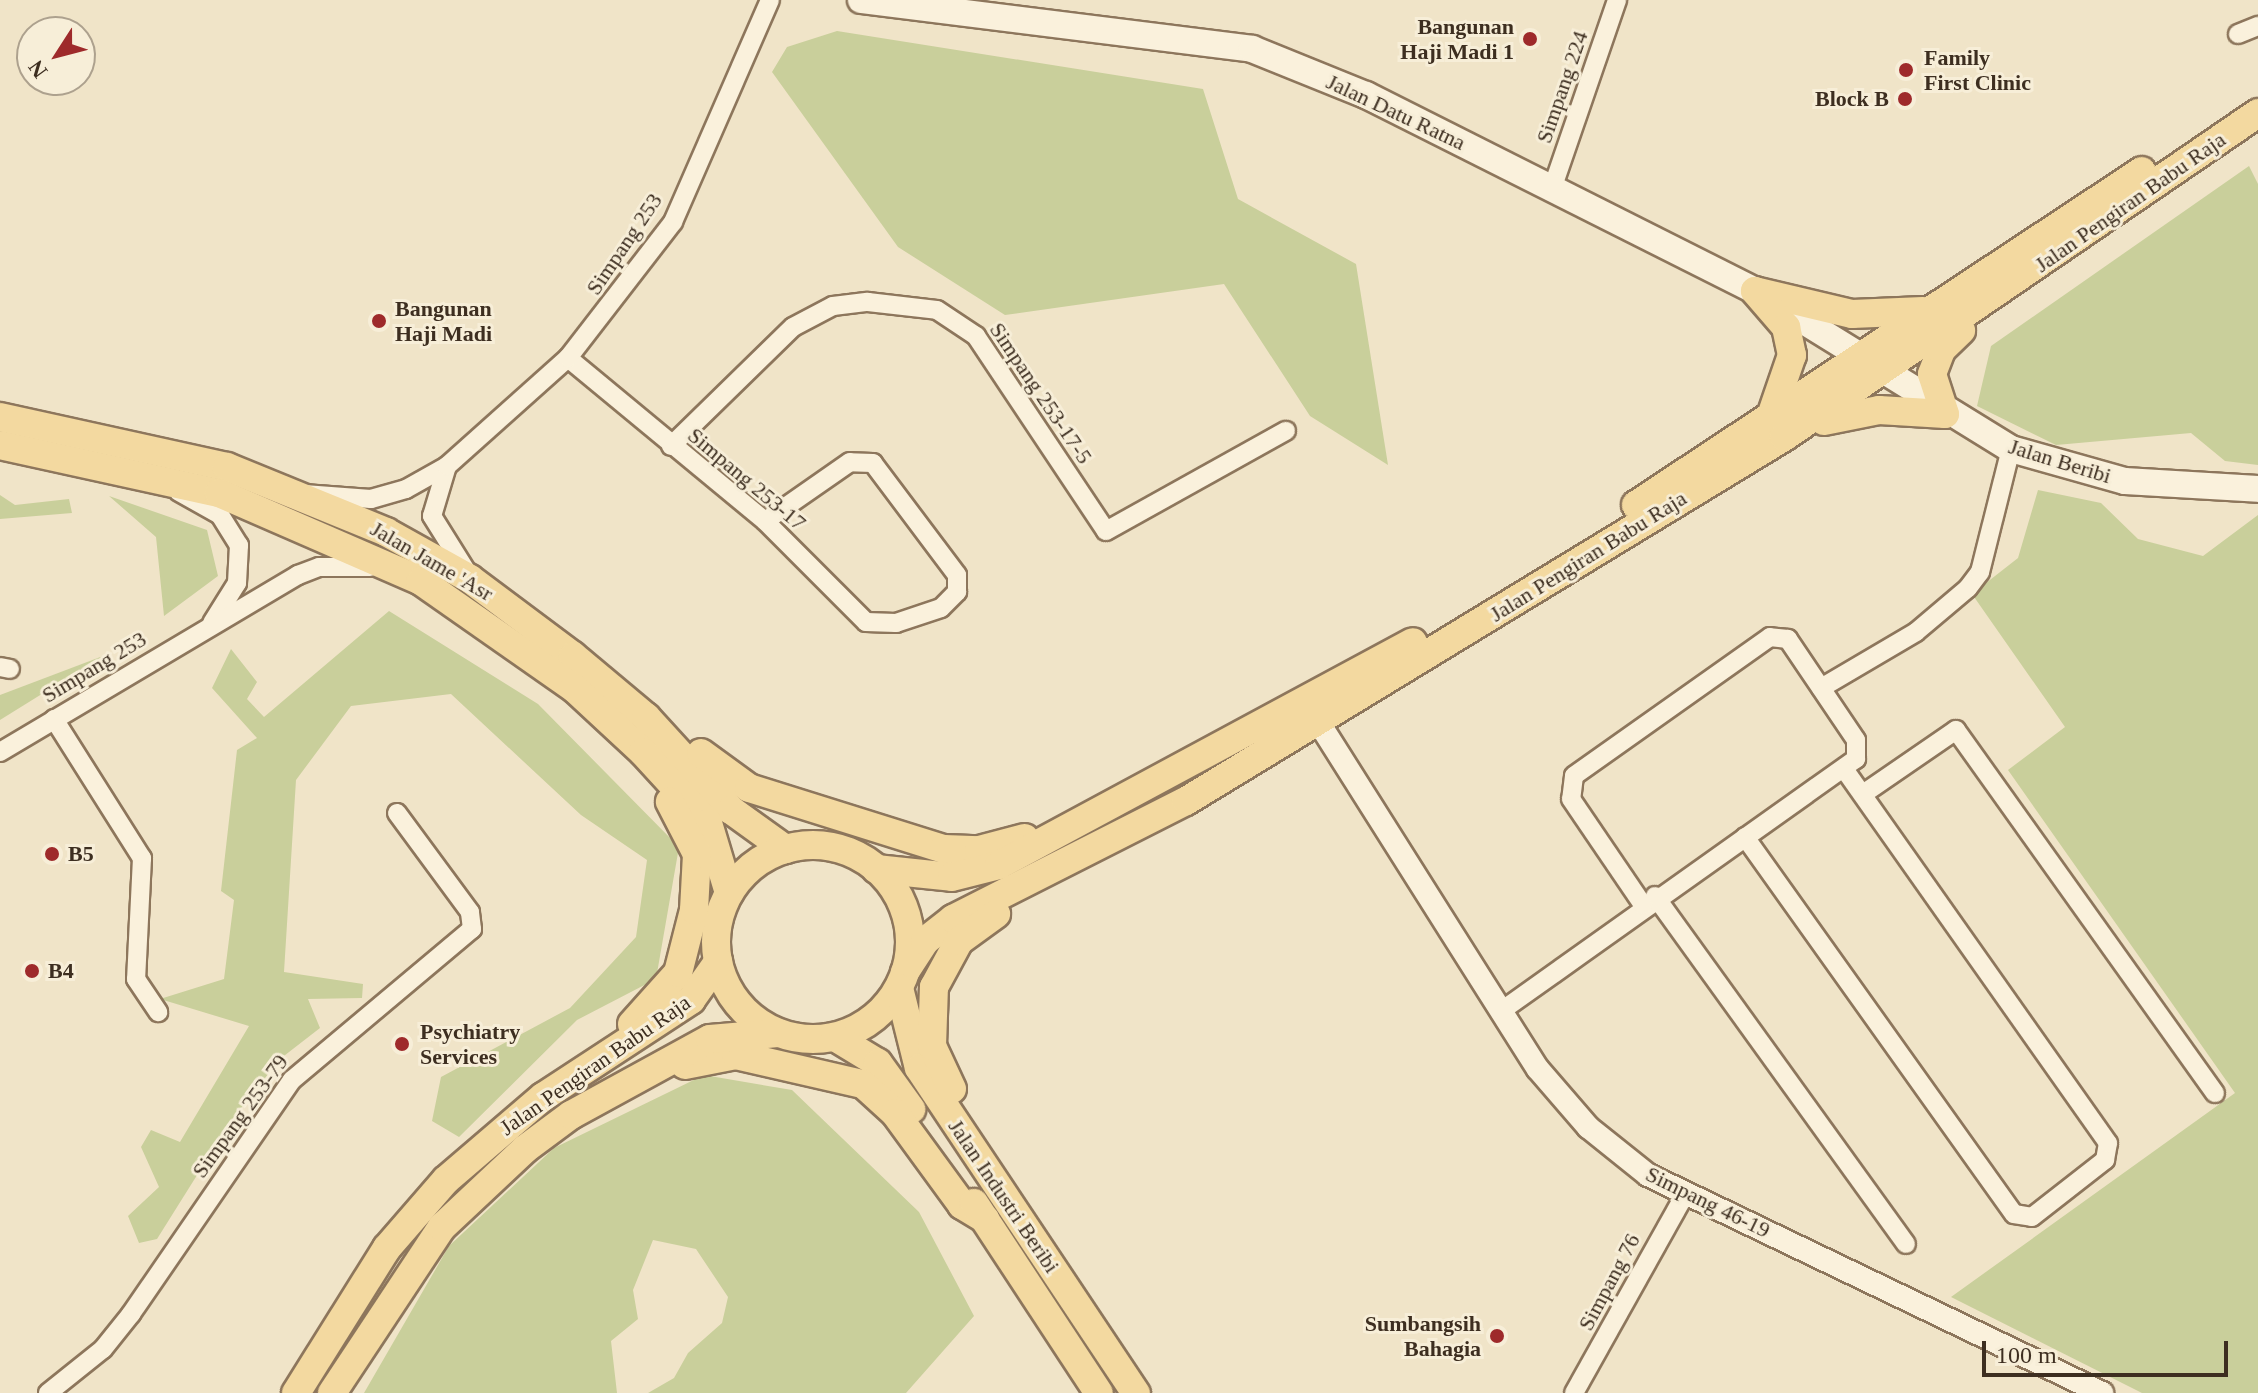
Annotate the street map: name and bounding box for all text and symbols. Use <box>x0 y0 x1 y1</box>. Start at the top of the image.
place label: Bangunan Haji Madi 1 <box>1400 13 1514 64</box>
north arrow <box>16 16 96 96</box>
street label: Simpang 224 <box>1531 28 1593 146</box>
marker: Bangunan Haji Madi 1 <box>1521 30 1539 48</box>
place label: Family First Clinic <box>1924 44 2031 96</box>
text: N <box>23 55 53 83</box>
marker: Family First Clinic <box>1895 59 1917 81</box>
street label: Jalan Datu Ratna <box>1322 68 1470 156</box>
place label: Block B <box>1815 86 1889 112</box>
marker: Block B <box>1896 90 1914 108</box>
street label: Jalan Pengiran Babu Raja <box>2030 126 2230 278</box>
street label: Simpang 253 <box>580 188 668 300</box>
place label: Bangunan Haji Madi <box>395 295 492 346</box>
marker: Bangunan Haji Madi <box>370 312 388 330</box>
street label: Simpang 253-17-5 <box>984 317 1098 469</box>
street label: Simpang 253-17 <box>683 422 811 536</box>
street label: Jalan Beribi <box>2006 433 2114 489</box>
street label: Jalan Pengiran Babu Raja <box>1485 485 1691 627</box>
street label: Jalan Jame 'Asr <box>366 515 498 607</box>
street label: Simpang 253 <box>37 626 151 708</box>
place label: B5 <box>68 841 94 867</box>
marker: B5 <box>43 845 61 863</box>
place label: B4 <box>48 958 74 984</box>
marker: B4 <box>23 962 41 980</box>
street label: Jalan Pengiran Babu Raja <box>495 989 695 1141</box>
place label: Psychiatry Services <box>420 1018 520 1070</box>
marker: Psychiatry Services <box>391 1033 413 1055</box>
street label: Simpang 253-79 <box>186 1049 294 1183</box>
street label: Jalan Industri Beribi <box>943 1114 1065 1278</box>
street label: Simpang 46-19 <box>1642 1161 1774 1243</box>
street label: Simpang 76 <box>1573 1229 1645 1335</box>
place label: Sumbangsih Bahagia <box>1365 1310 1481 1362</box>
scale bar <box>1986 1325 2232 1375</box>
marker: Sumbangsih Bahagia <box>1488 1327 1506 1345</box>
text: 100 m <box>1996 1342 2057 1368</box>

